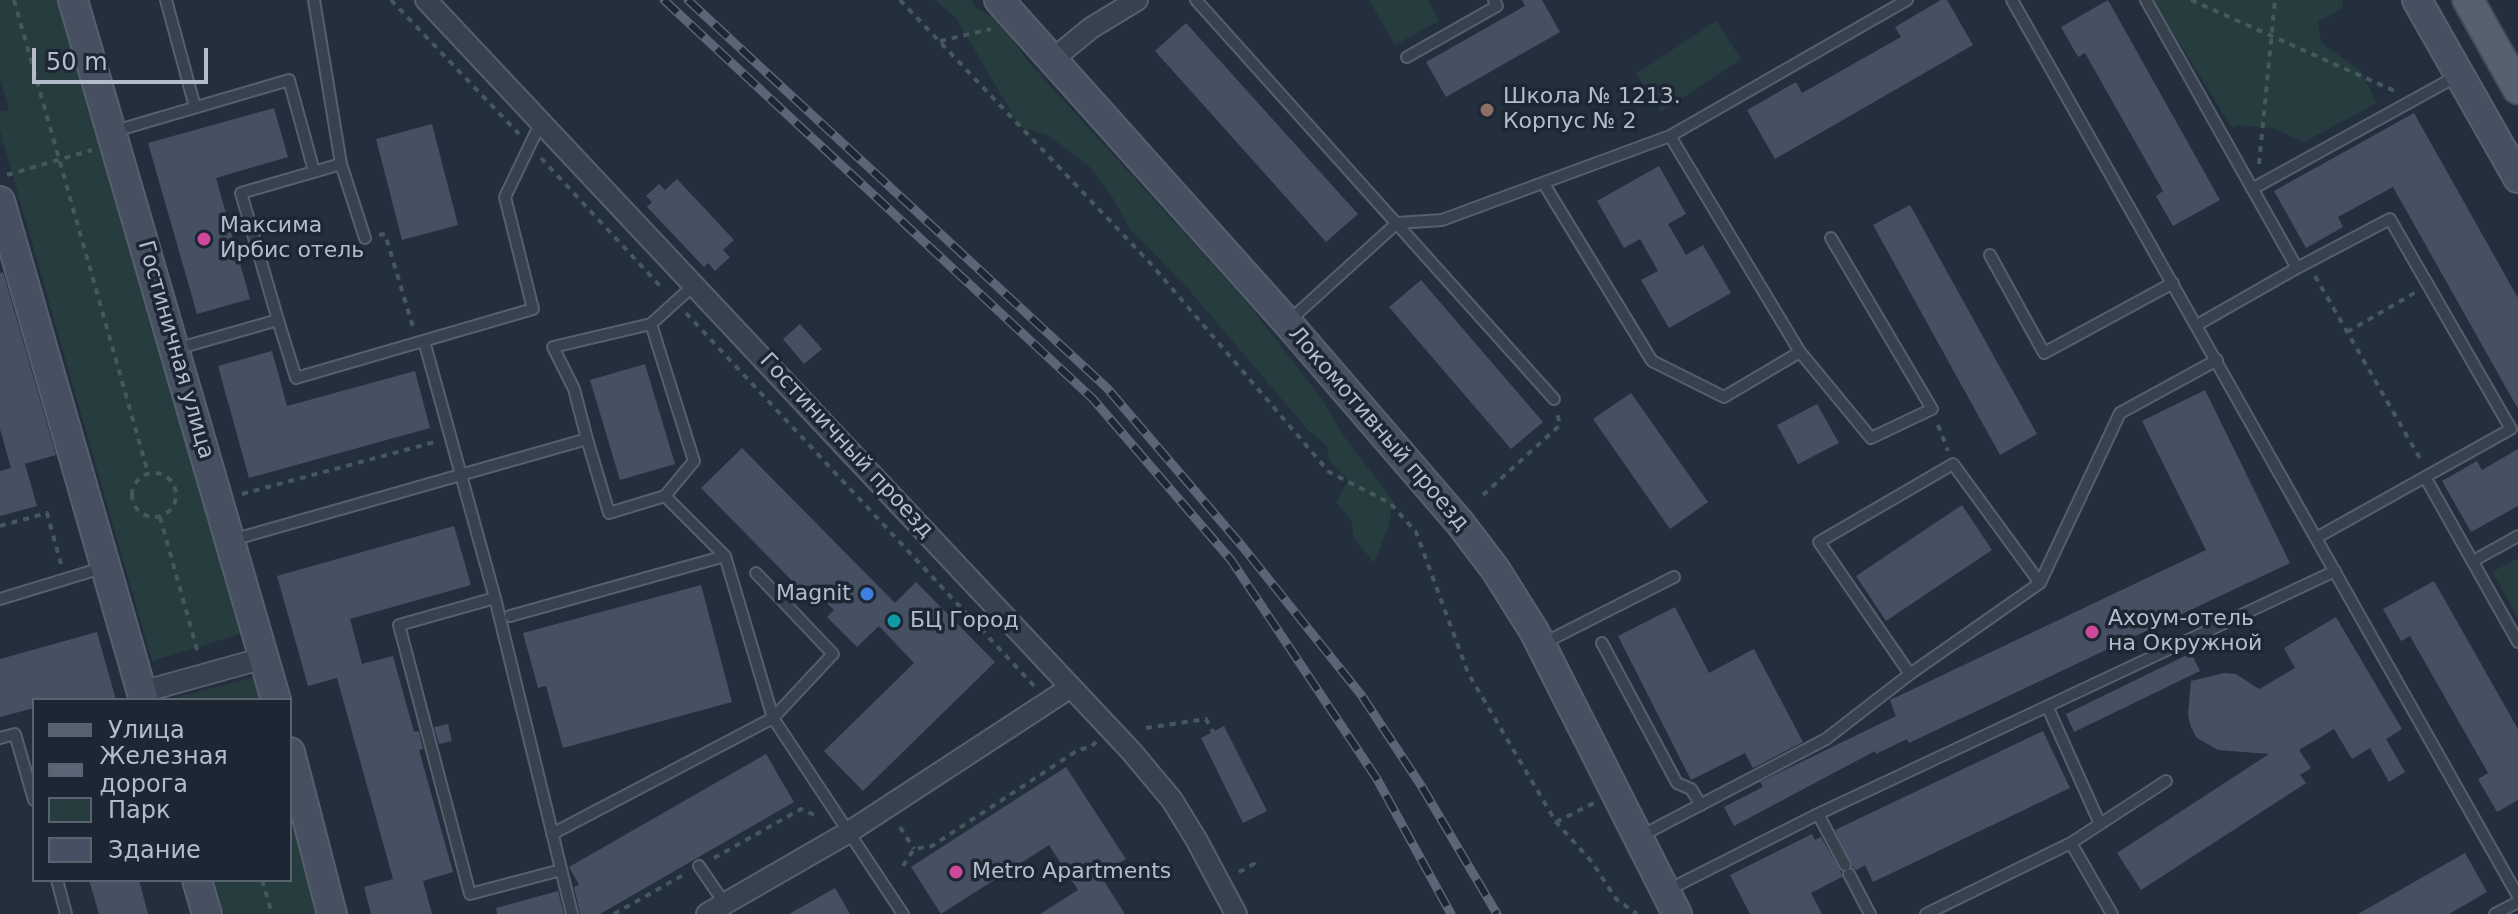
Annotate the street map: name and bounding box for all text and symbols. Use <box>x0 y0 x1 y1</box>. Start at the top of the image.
scale bar <box>36 32 212 82</box>
text: 50 m <box>46 48 108 76</box>
place label: Школа № 1213. Корпус № 2 <box>1503 84 1681 136</box>
marker: Школа № 1213. Корпус № 2 <box>1478 101 1496 119</box>
place label: Максима Ирбис отель <box>220 213 364 264</box>
marker: Максима Ирбис отель <box>195 230 213 248</box>
street label: Гостиничная улица <box>131 238 219 462</box>
street label: Локомотивный проезд <box>1282 321 1474 537</box>
street label: Гостиничный проезд <box>753 348 939 544</box>
place label: Magnit <box>776 581 851 607</box>
marker: Magnit <box>858 585 876 603</box>
place label: Ахоум-отель на Окружной <box>2108 606 2262 658</box>
place label: БЦ Город <box>910 608 1019 634</box>
marker: БЦ Город <box>885 612 903 630</box>
marker: Ахоум-отель на Окружной <box>2083 623 2101 641</box>
legend <box>32 698 292 882</box>
text: Улица <box>108 716 185 744</box>
text: Железная дорога <box>99 742 228 798</box>
text: Парк <box>108 796 170 824</box>
text: Здание <box>108 836 201 864</box>
place label: Metro Apartments <box>972 859 1171 885</box>
marker: Metro Apartments <box>947 863 965 881</box>

